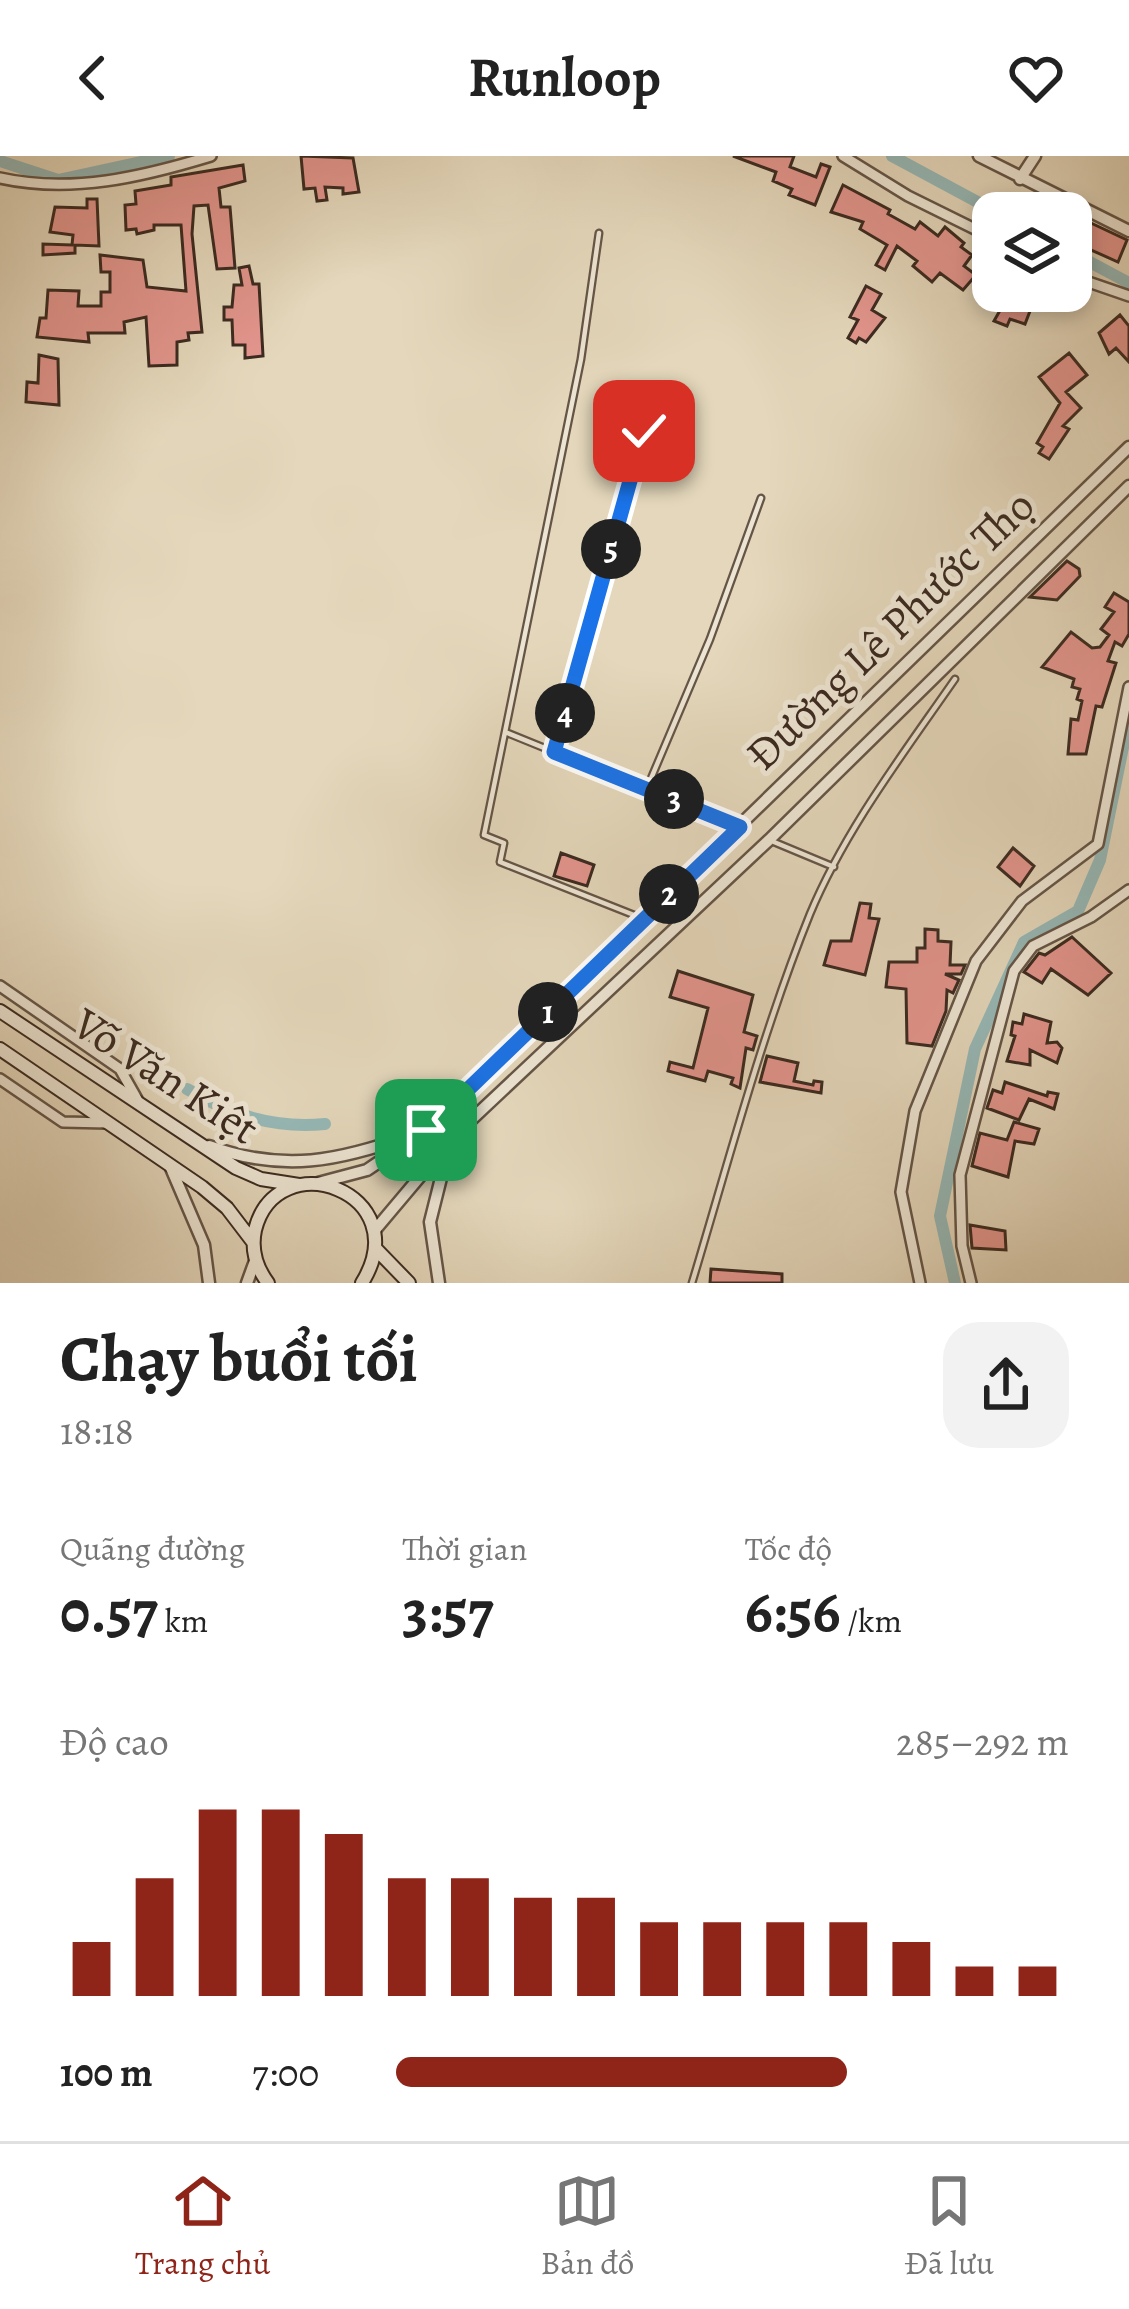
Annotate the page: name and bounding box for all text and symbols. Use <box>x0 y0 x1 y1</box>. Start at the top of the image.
text: Runloop <box>468 41 661 115</box>
icon: back <box>60 45 126 111</box>
icon: heart <box>1003 45 1069 111</box>
map controls <box>972 192 1092 312</box>
button: layers <box>972 192 1092 312</box>
pin <box>593 380 695 482</box>
icon: check <box>611 398 677 464</box>
street label: Đường Lê Phước Thọ <box>732 476 1048 784</box>
pin: 5 <box>581 519 641 579</box>
text: 5 <box>604 526 618 571</box>
pin: 4 <box>535 683 595 743</box>
text: 4 <box>557 690 573 735</box>
pin: 3 <box>644 769 704 829</box>
text: 3 <box>667 776 681 821</box>
pin: 2 <box>639 864 699 924</box>
text: 2 <box>661 871 677 916</box>
pin: 1 <box>518 982 578 1042</box>
text: 1 <box>542 989 554 1034</box>
street label: Võ Văn Kiệt <box>60 992 271 1159</box>
pin <box>375 1079 477 1181</box>
icon: arrive <box>393 1097 459 1163</box>
text: Chạy buổi tối <box>60 1314 418 1404</box>
button: share <box>943 1322 1069 1448</box>
text: 18:18 <box>60 1404 134 1457</box>
text: Quãng đường <box>60 1526 245 1571</box>
text: Thời gian <box>402 1526 527 1571</box>
text: Tốc độ <box>745 1526 832 1571</box>
text: 0.57 <box>60 1571 158 1653</box>
text: 3:57 <box>402 1571 494 1653</box>
text: 6:56 <box>745 1571 841 1653</box>
text: km <box>158 1598 208 1643</box>
text: /km <box>841 1598 902 1643</box>
text: Độ cao <box>60 1715 169 1768</box>
text: 285–292 m <box>896 1715 1069 1768</box>
text: 100 m <box>60 2046 153 2099</box>
text: 7:00 <box>252 2046 319 2099</box>
tab: Trang chủ <box>135 2168 270 2285</box>
tab: Bản đồ <box>540 2168 634 2285</box>
tab: Đã lưu <box>904 2168 994 2285</box>

